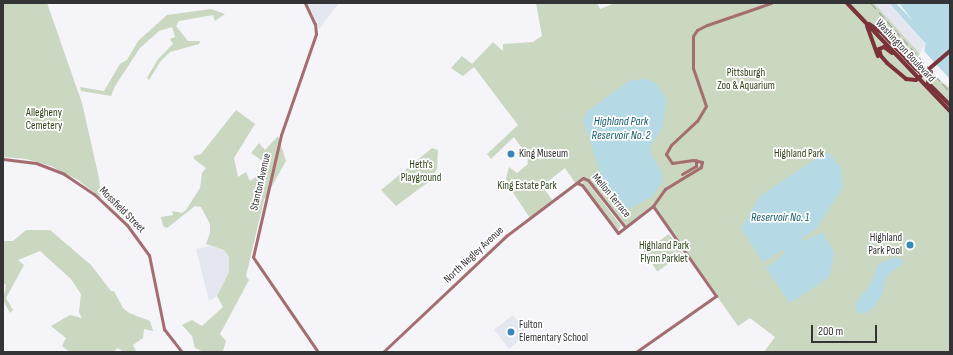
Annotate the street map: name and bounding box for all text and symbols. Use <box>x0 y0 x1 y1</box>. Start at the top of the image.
street label: Washington Boulevard <box>872 17 938 85</box>
park label: Pittsburgh Zoo & Aquarium <box>717 67 775 93</box>
park label: Allegheny Cemetery <box>26 107 62 133</box>
water label: Highland Park Reservoir No. 2 <box>592 115 650 143</box>
place label: King Museum <box>519 147 568 161</box>
park label: Highland Park <box>774 147 824 161</box>
marker: King Museum <box>506 149 516 159</box>
street label: Stanton Avenue <box>248 152 274 212</box>
park label: Heth's Playground <box>401 159 441 185</box>
street label: Mellon Terrace <box>589 171 633 221</box>
park label: King Estate Park <box>497 179 557 193</box>
street label: Mossfield Street <box>96 184 148 236</box>
water label: Reservoir No. 1 <box>751 211 809 225</box>
street label: North Negley Avenue <box>441 224 507 286</box>
place label: Highland Park Pool <box>868 232 902 258</box>
park label: Highland Park Flynn Parklet <box>639 240 689 266</box>
marker: Highland Park Pool <box>905 240 915 250</box>
scale bar <box>813 317 879 343</box>
place label: Fulton Elementary School <box>519 319 588 345</box>
text: 200 m <box>818 324 843 339</box>
marker: Fulton Elementary School <box>506 327 516 337</box>

